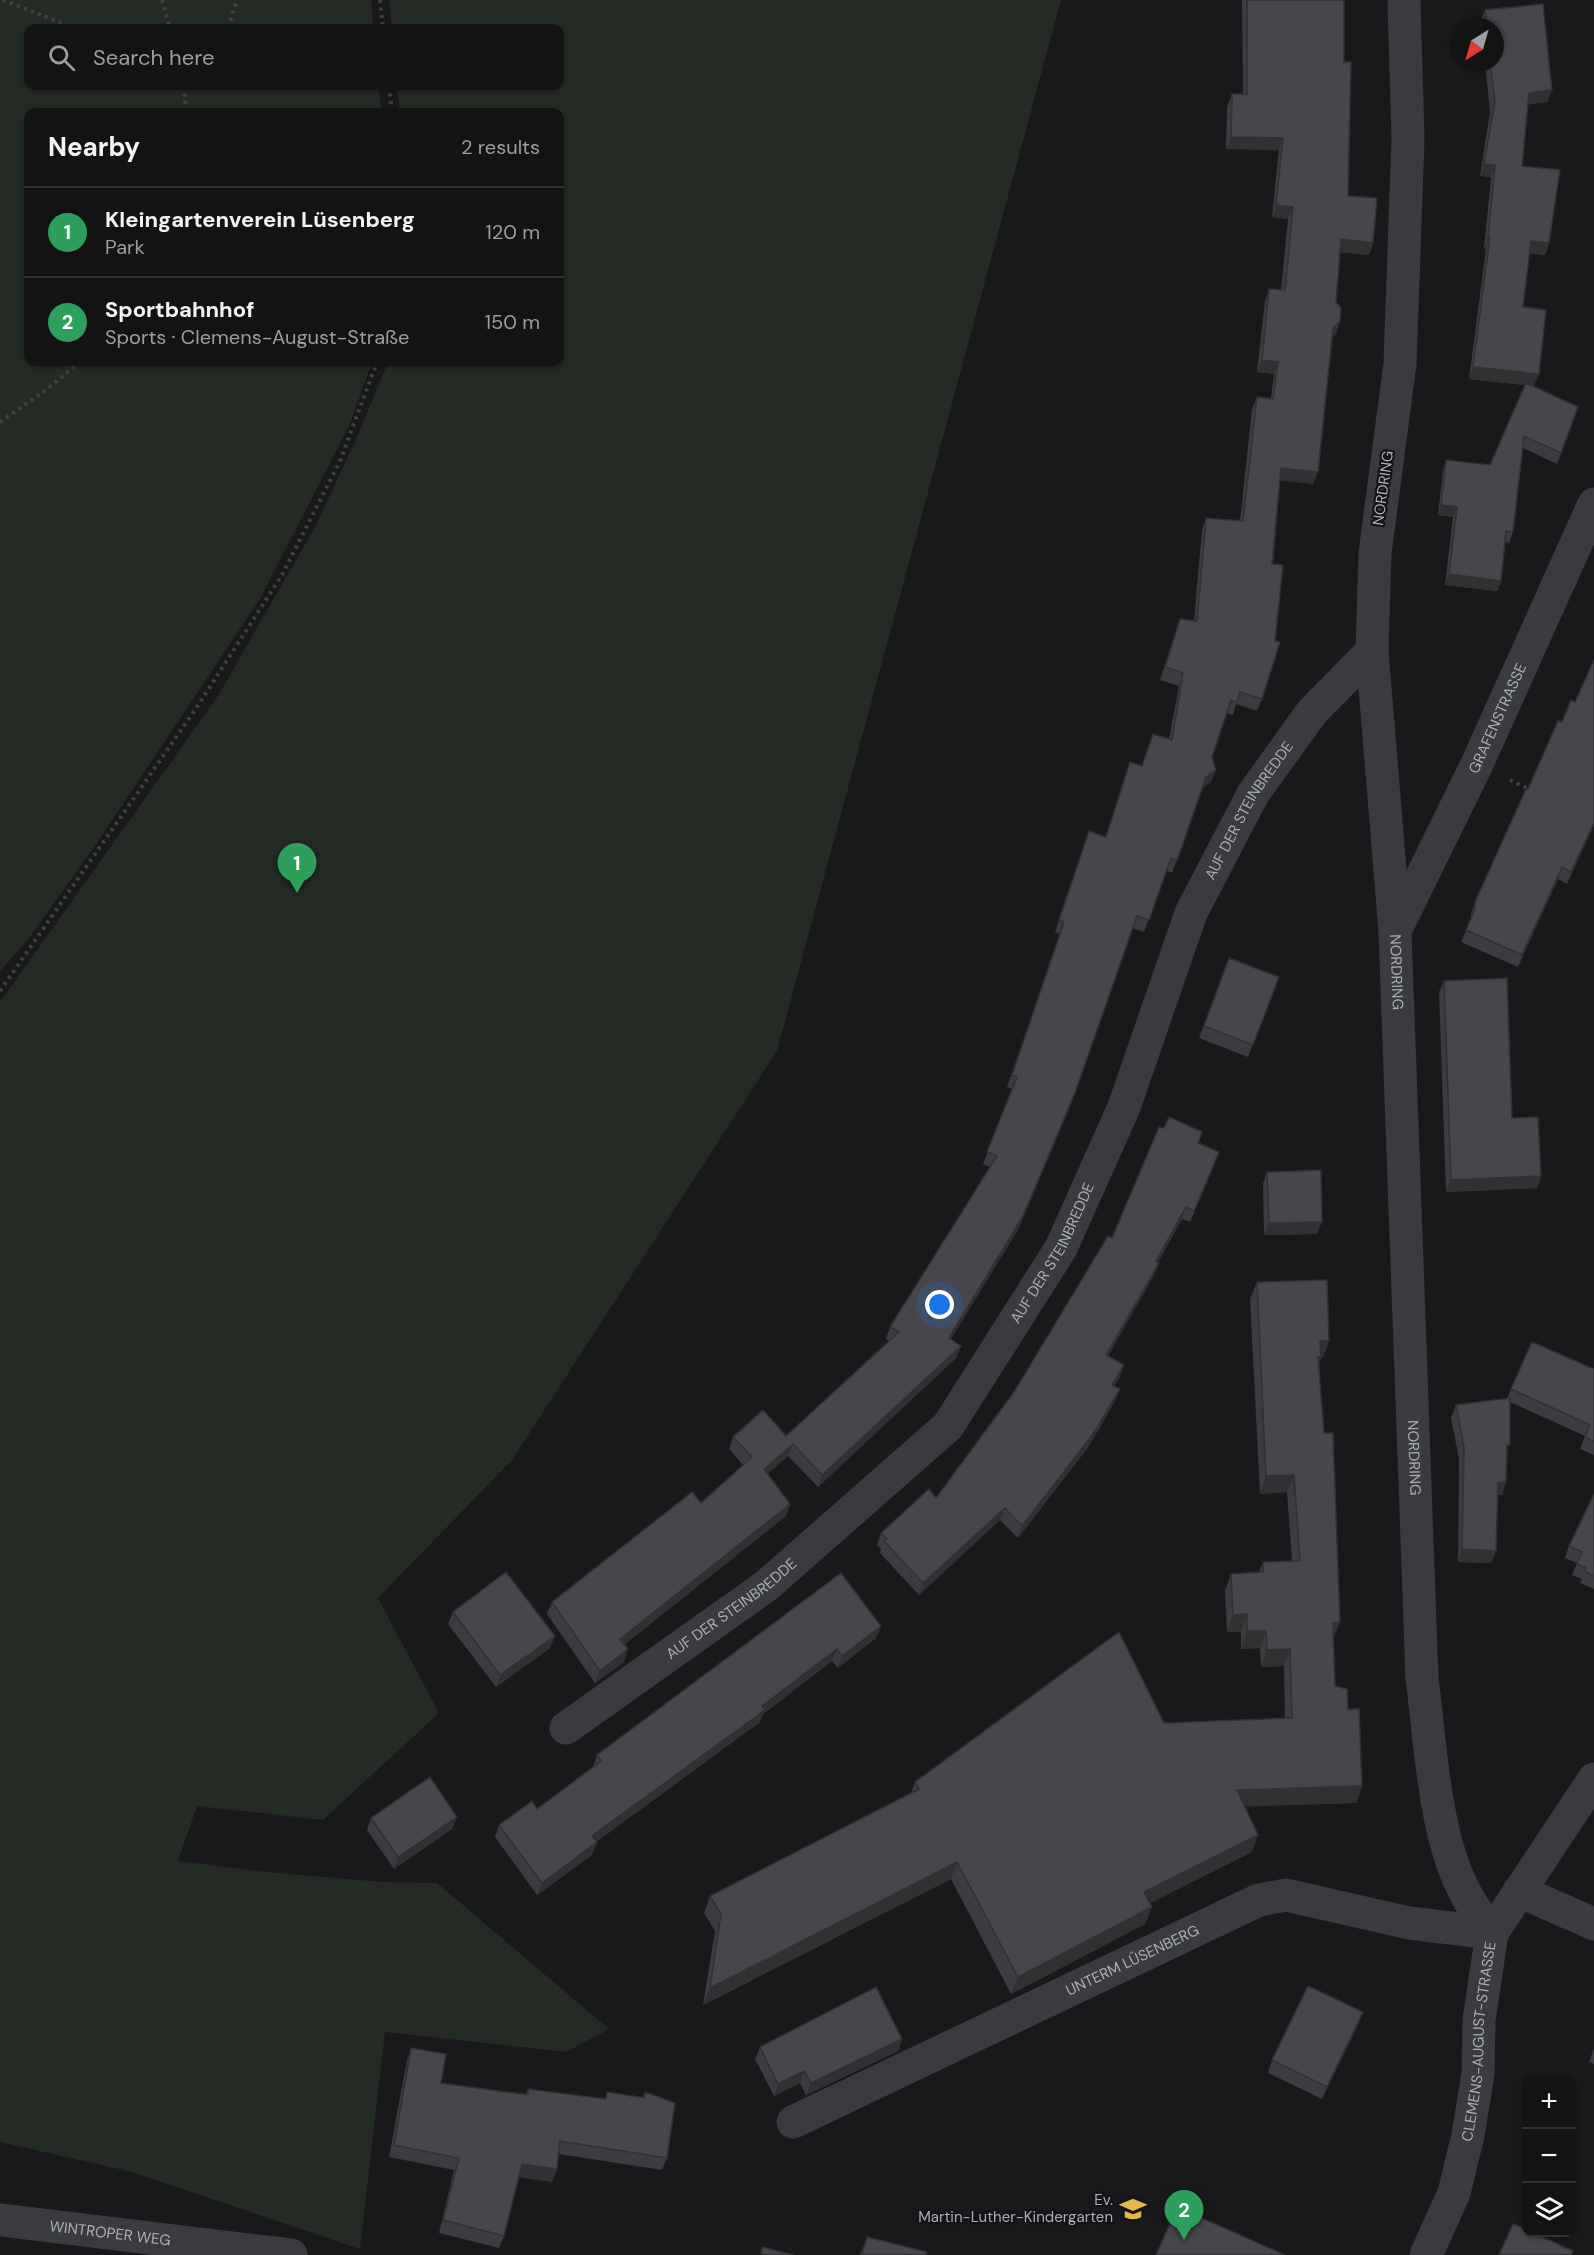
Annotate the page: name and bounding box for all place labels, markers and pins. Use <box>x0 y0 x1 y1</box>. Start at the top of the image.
pin: 1 <box>278 844 316 893</box>
place label: Ev. Martin-Luther-Kindergarten <box>918 2190 1113 2227</box>
pin: 2 <box>1164 2190 1204 2240</box>
school or university icon: Ev. Martin-Luther-Kindergarten <box>1118 2194 1148 2224</box>

